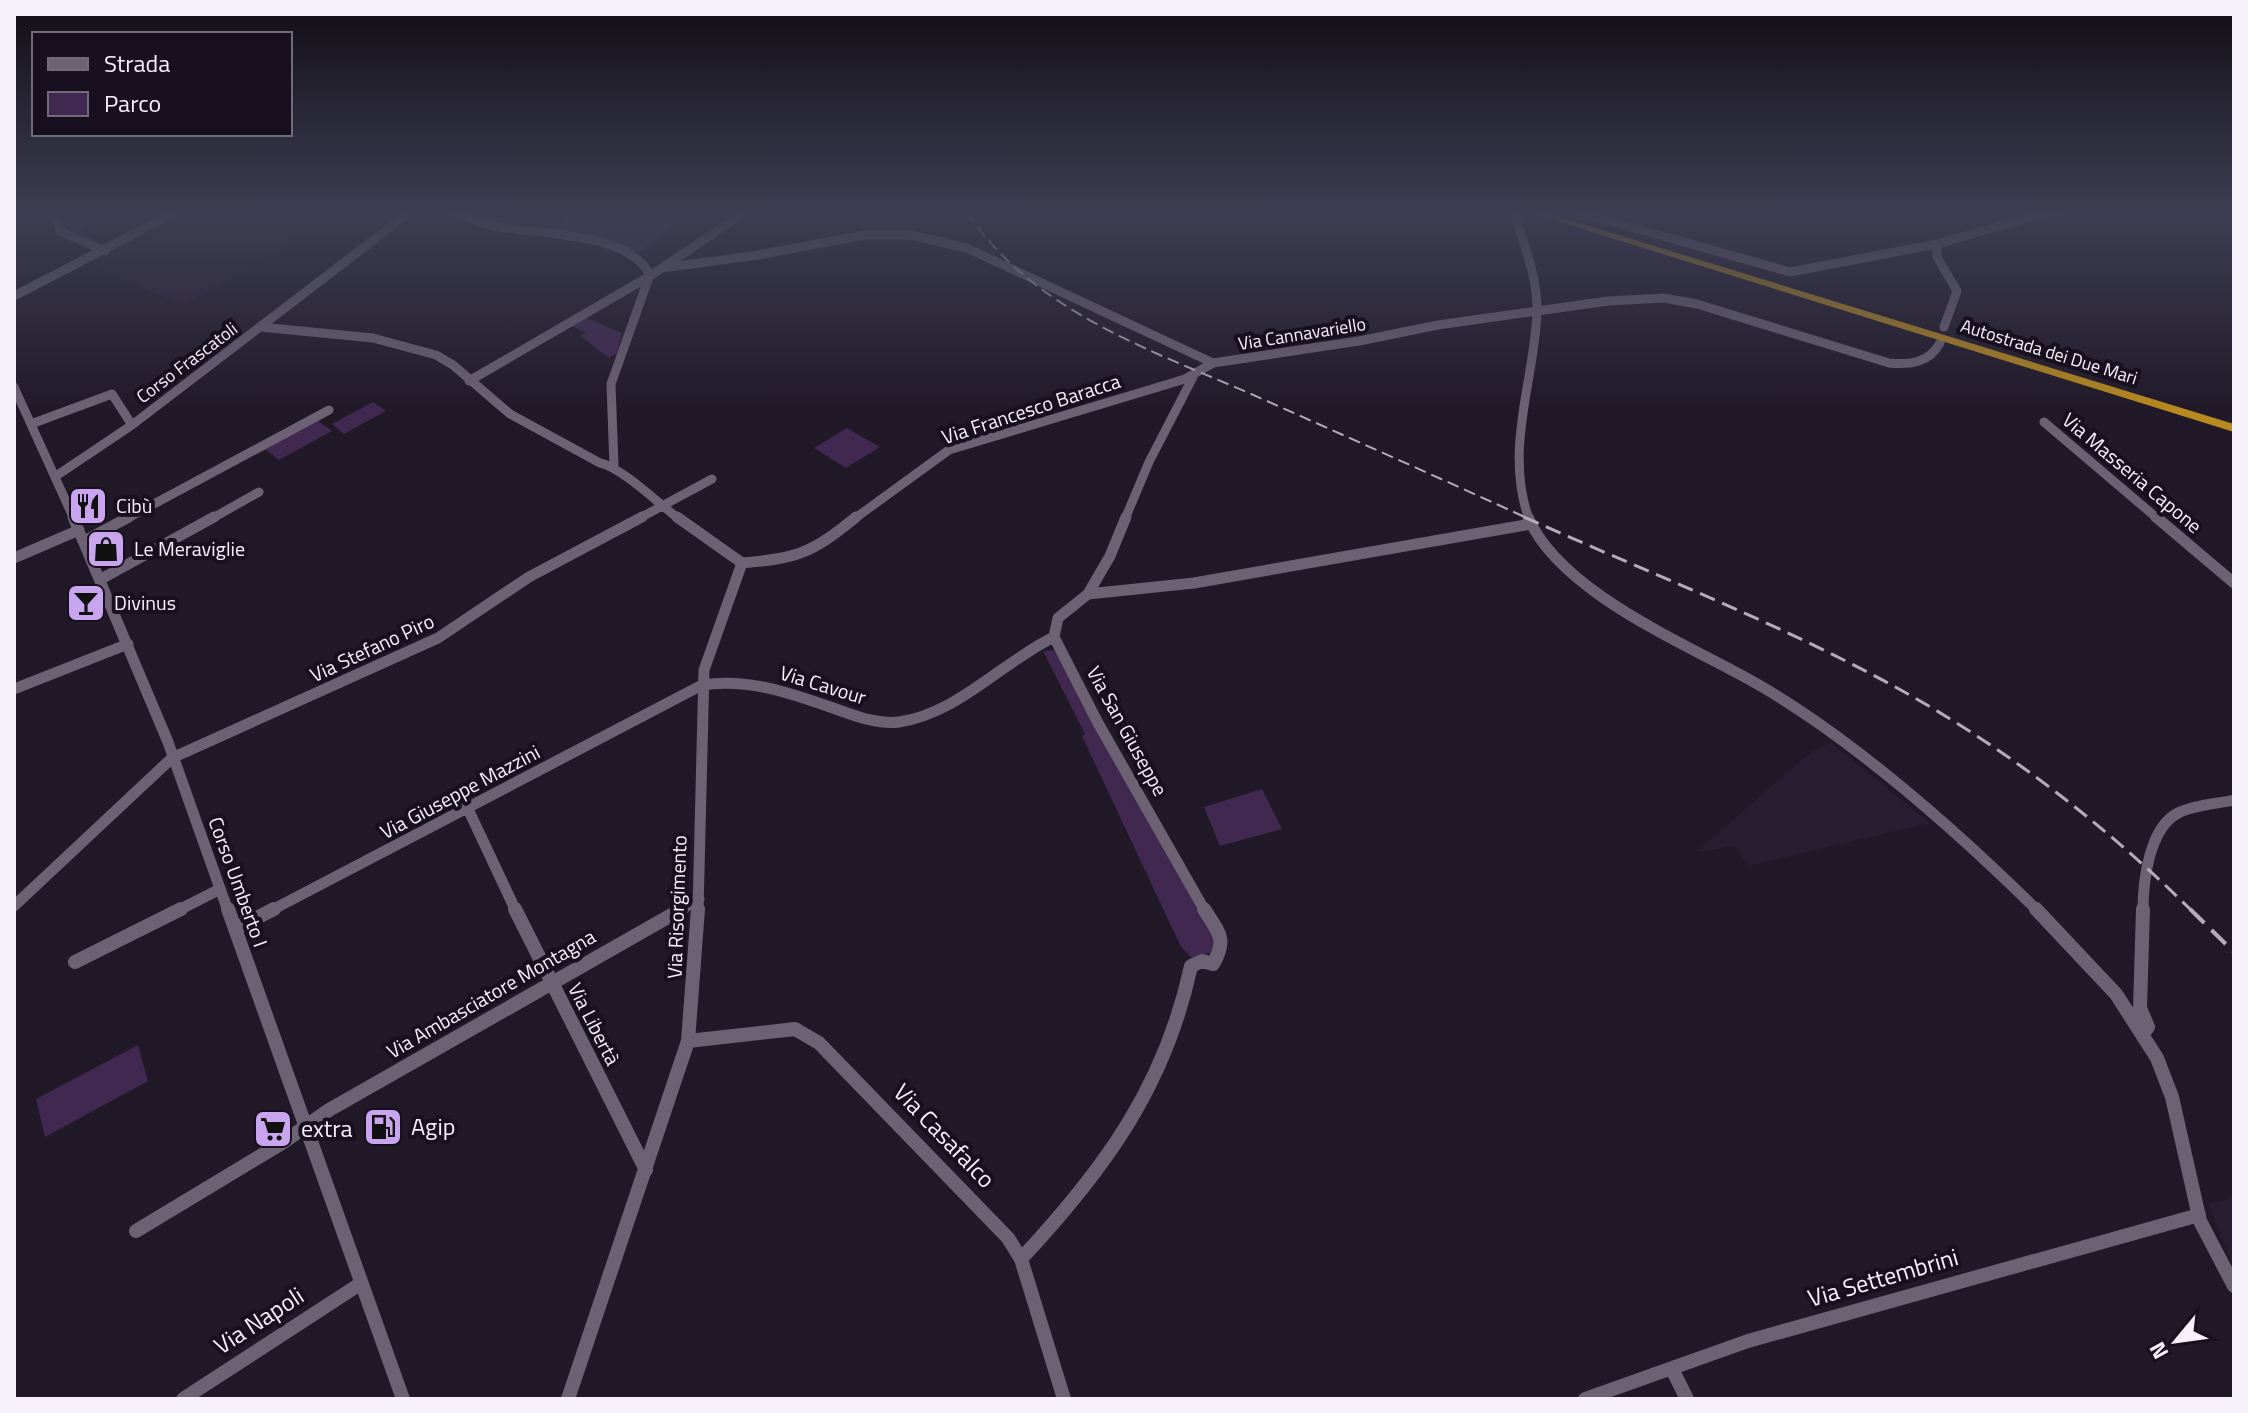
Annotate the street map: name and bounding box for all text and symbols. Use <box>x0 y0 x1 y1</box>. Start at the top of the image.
legend <box>32 32 292 136</box>
text: Strada <box>104 45 170 81</box>
text: Parco <box>104 85 161 121</box>
street label: Via Cannavariello <box>1236 310 1368 357</box>
street label: Autostrada dei Due Mari <box>1957 312 2141 391</box>
street label: Corso Frascatoli <box>130 316 243 410</box>
street label: Via Francesco Baracca <box>937 365 1124 452</box>
street label: Via Masseria Capone <box>2056 405 2209 541</box>
restaurant icon: Cibù <box>67 485 109 527</box>
place label: Cibù <box>116 490 152 521</box>
shop icon: Le Meraviglie <box>85 528 127 570</box>
place label: Le Meraviglie <box>134 533 245 564</box>
bar icon: Divinus <box>65 582 107 624</box>
place label: Divinus <box>114 587 176 618</box>
street label: Via Stefano Piro <box>304 605 439 690</box>
street label: Via Cavour <box>776 657 870 712</box>
street label: Via San Giuseppe <box>1079 660 1176 801</box>
street label: Via Giuseppe Mazzini <box>374 736 545 847</box>
street label: Corso Umberto I <box>201 812 276 951</box>
street label: Via Risorgimento <box>659 835 694 979</box>
street label: Via Ambasciatore Montagna <box>380 921 601 1066</box>
street label: Via Libertà <box>560 977 628 1070</box>
street label: Via Casafalco <box>885 1075 1004 1196</box>
fuel station icon: Agip <box>362 1106 404 1148</box>
supermarket icon: extra <box>252 1108 294 1150</box>
place label: Agip <box>411 1108 455 1144</box>
place label: extra <box>301 1110 353 1146</box>
street label: Via Settembrini <box>1803 1238 1962 1316</box>
street label: Via Napoli <box>206 1278 311 1363</box>
north arrow <box>2136 1301 2216 1381</box>
text: N <box>2140 1336 2177 1366</box>

